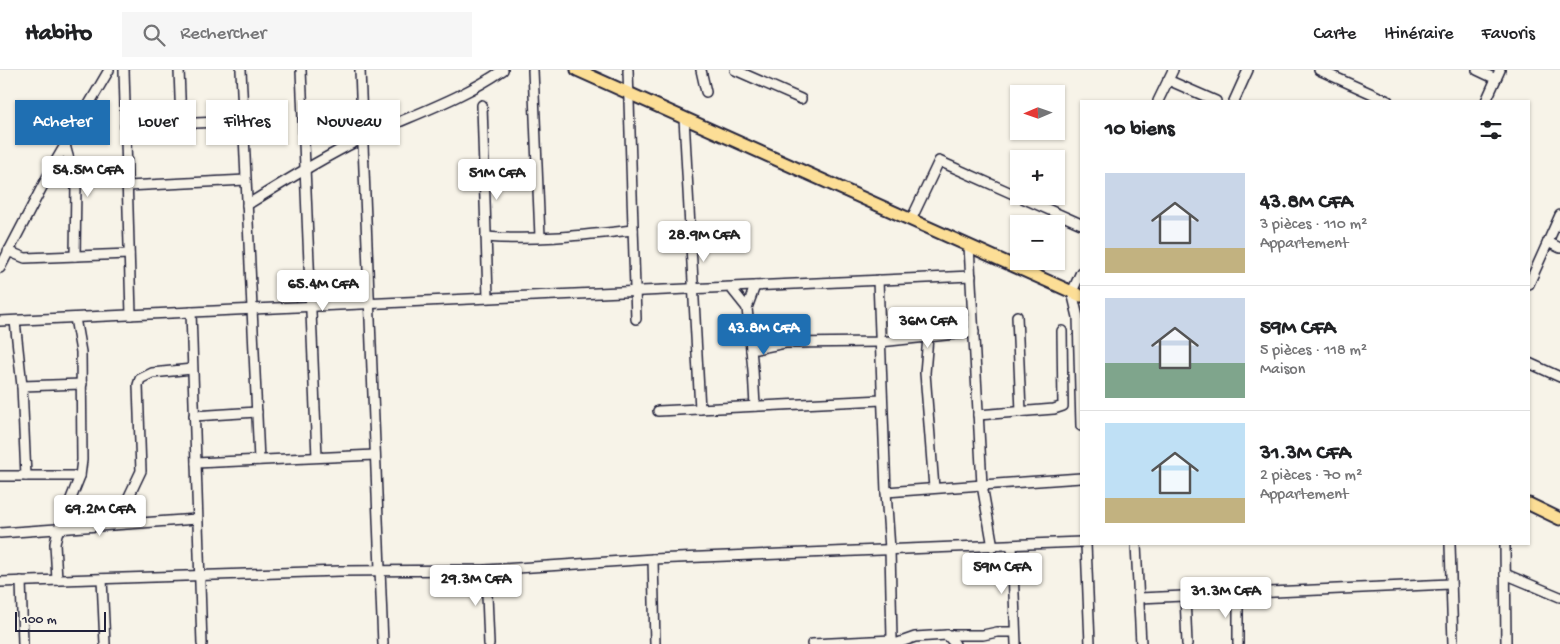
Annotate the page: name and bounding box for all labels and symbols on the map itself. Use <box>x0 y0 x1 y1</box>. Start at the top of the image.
north arrow <box>1010 85 1065 140</box>
pin: 54.5M CFA <box>31 156 145 198</box>
pin: 51M CFA <box>451 158 543 201</box>
pin: 28.9M CFA <box>647 220 761 263</box>
pin: 65.4M CFA <box>266 270 380 312</box>
pin: 36M CFA <box>882 306 974 349</box>
pin: 43.8M CFA <box>707 314 821 356</box>
pin: 69.2M CFA <box>43 494 157 537</box>
pin: 59M CFA <box>956 552 1048 595</box>
pin: 29.3M CFA <box>419 564 533 607</box>
pin: 31.3M CFA <box>1169 576 1283 619</box>
scale bar <box>15 609 106 632</box>

